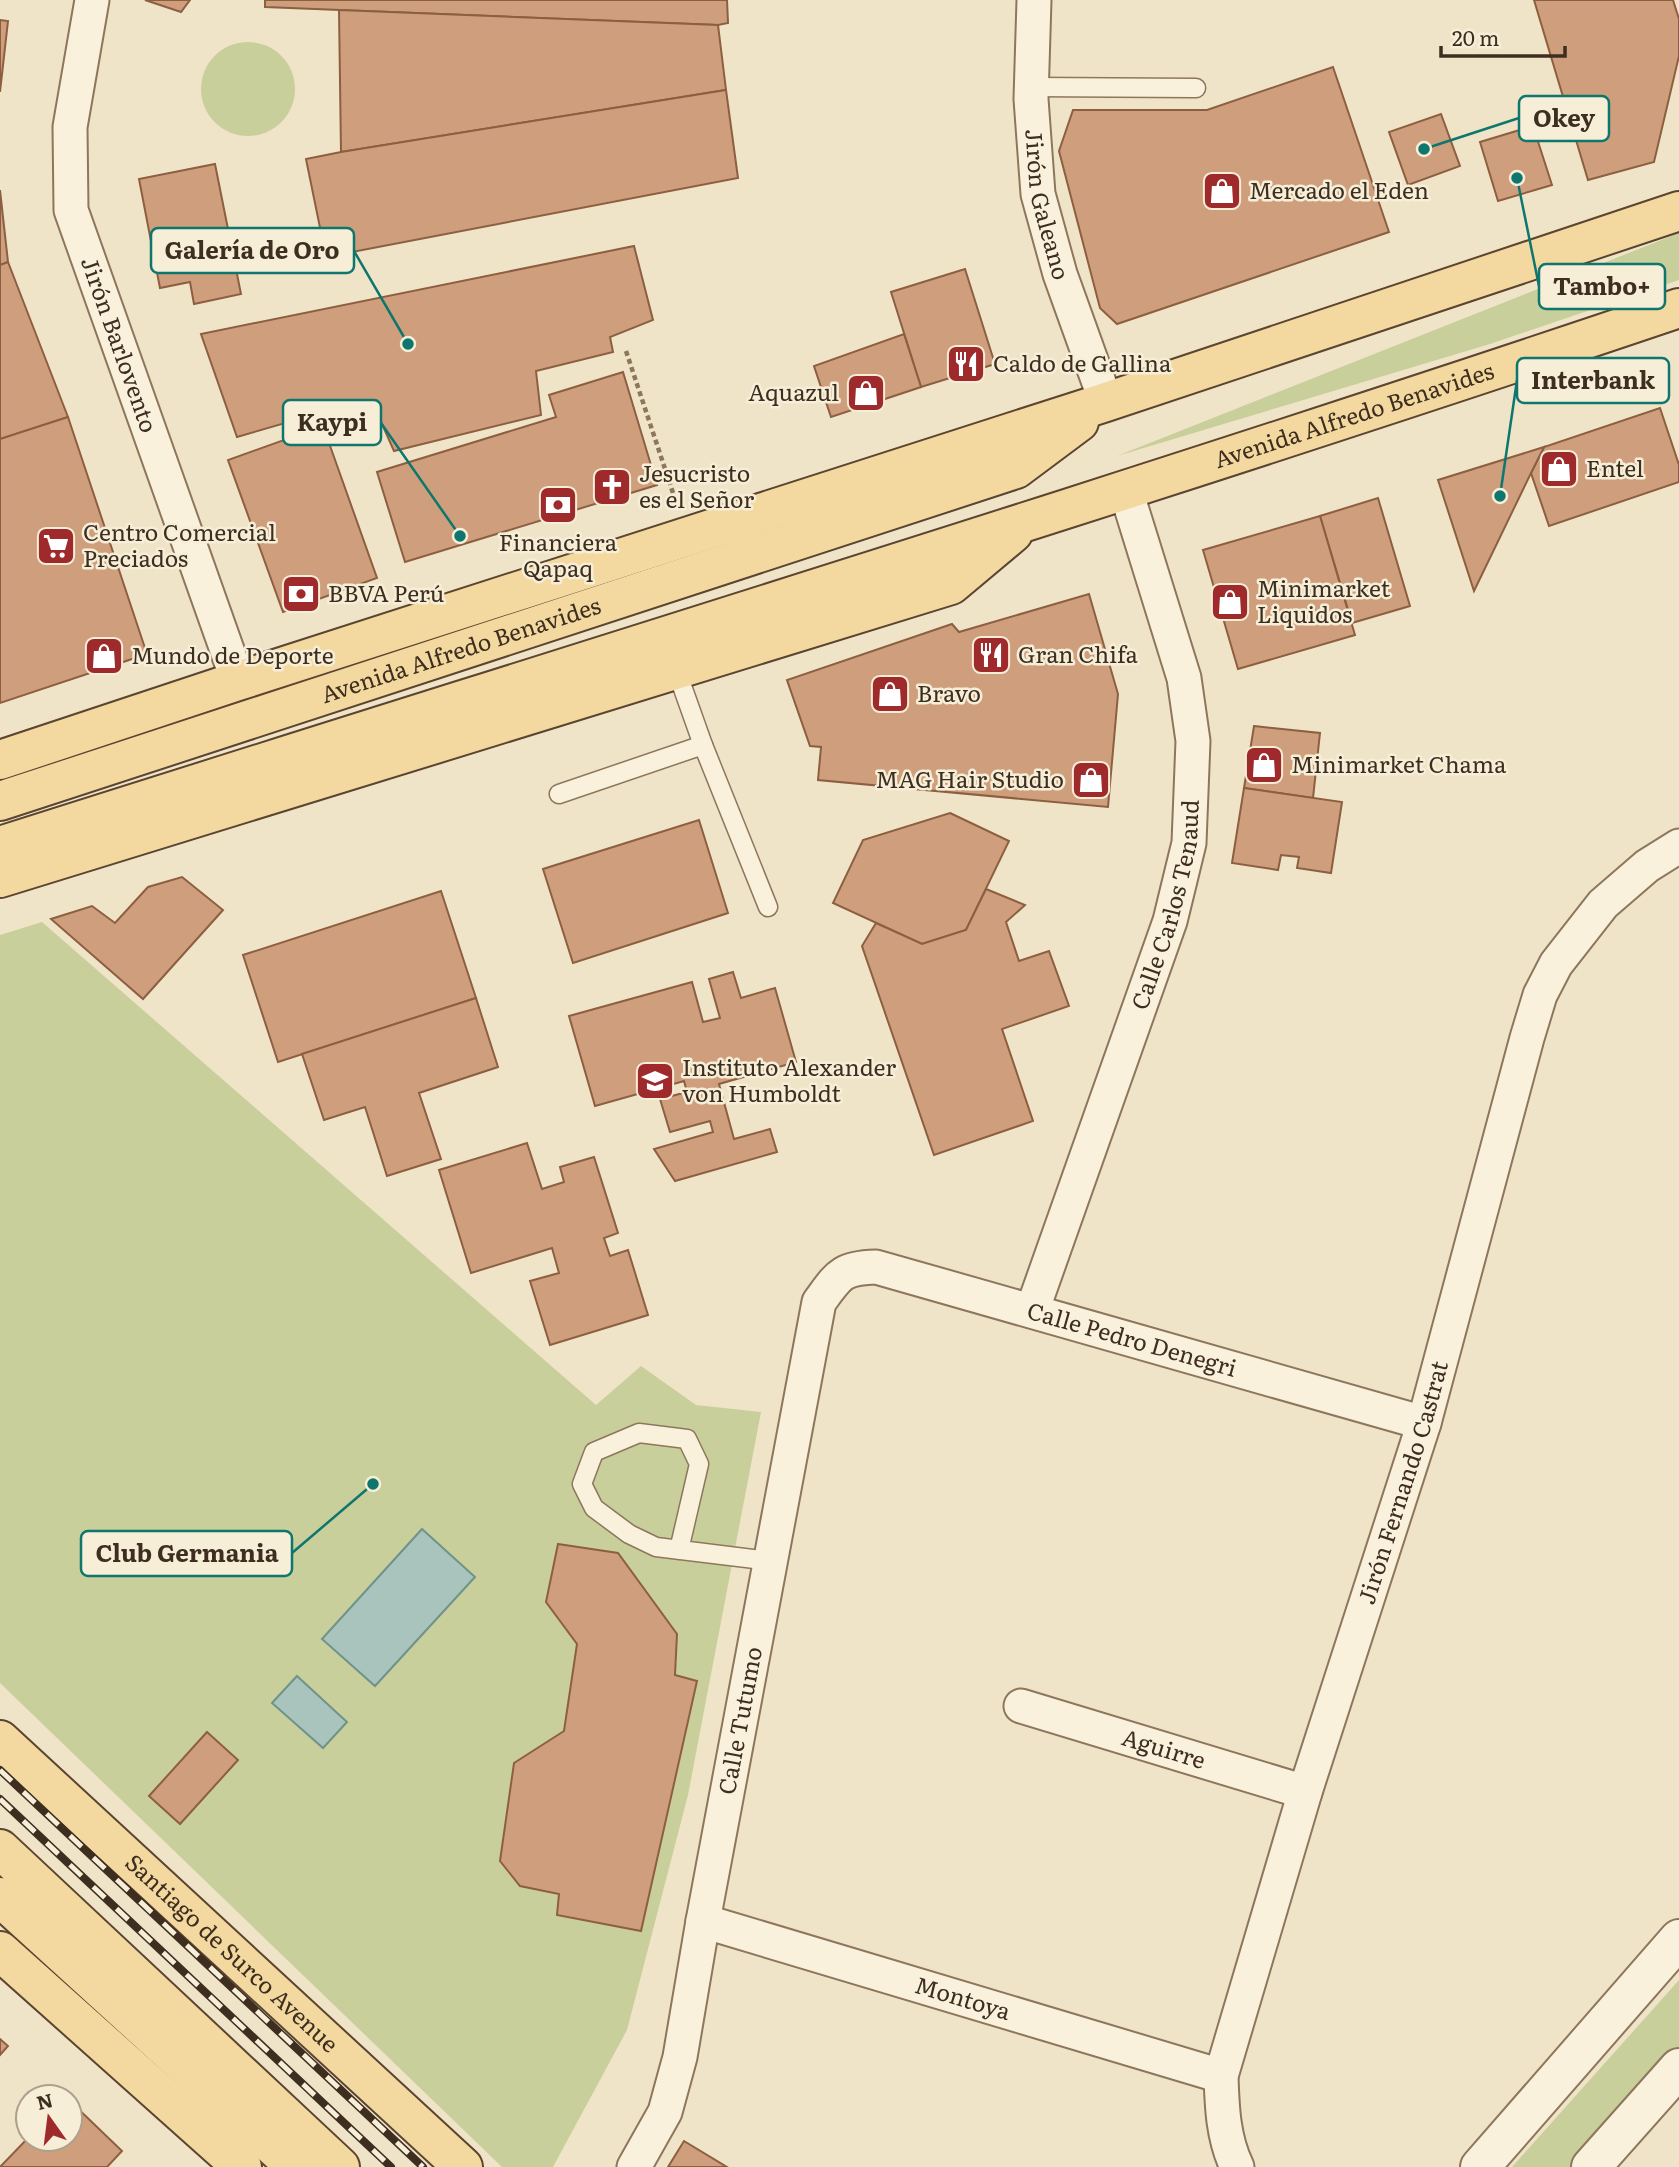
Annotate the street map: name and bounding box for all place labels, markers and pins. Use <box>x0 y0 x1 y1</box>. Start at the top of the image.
callout: Okey <box>1519 96 1609 141</box>
shop icon: Mercado el Eden <box>1201 170 1243 212</box>
place label: Mercado el Eden <box>1249 172 1429 206</box>
callout: Galería de Oro <box>151 228 354 273</box>
callout: Tambo+ <box>1539 264 1665 309</box>
restaurant icon: Caldo de Gallina <box>945 343 987 385</box>
place label: Caldo de Gallina <box>993 345 1172 379</box>
callout: Interbank <box>1517 358 1669 403</box>
shop icon: Aquazul <box>845 372 887 414</box>
place label: Aquazul <box>748 374 839 408</box>
callout: Kaypi <box>283 400 381 445</box>
shop icon: Entel <box>1538 448 1580 490</box>
place label: Entel <box>1586 450 1644 484</box>
place label: Jesucristo es el Señor <box>639 455 754 515</box>
church icon: Jesucristo es el Señor <box>591 466 633 508</box>
bank icon: Financiera Qapaq <box>537 484 579 526</box>
place label: Centro Comercial Preciados <box>83 514 276 574</box>
place label: Financiera Qapaq <box>499 524 618 584</box>
supermarket icon: Centro Comercial Preciados <box>35 525 77 567</box>
place label: Minimarket Liquidos <box>1257 570 1391 630</box>
bank icon: BBVA Perú <box>280 573 322 615</box>
place label: BBVA Perú <box>328 575 444 609</box>
shop icon: Minimarket Liquidos <box>1209 581 1251 623</box>
restaurant icon: Gran Chifa <box>970 634 1012 676</box>
shop icon: Mundo de Deporte <box>83 635 125 677</box>
place label: Gran Chifa <box>1018 636 1139 670</box>
place label: Mundo de Deporte <box>131 637 334 671</box>
shop icon: Bravo <box>869 673 911 715</box>
place label: Bravo <box>917 675 981 709</box>
shop icon: Minimarket Chama <box>1243 744 1285 786</box>
place label: Minimarket Chama <box>1291 746 1507 780</box>
shop icon: MAG Hair Studio <box>1070 759 1112 801</box>
place label: MAG Hair Studio <box>875 761 1064 795</box>
place label: Instituto Alexander von Humboldt <box>682 1049 896 1109</box>
school or university icon: Instituto Alexander von Humboldt <box>634 1060 676 1102</box>
callout: Club Germania <box>81 1531 292 1576</box>

